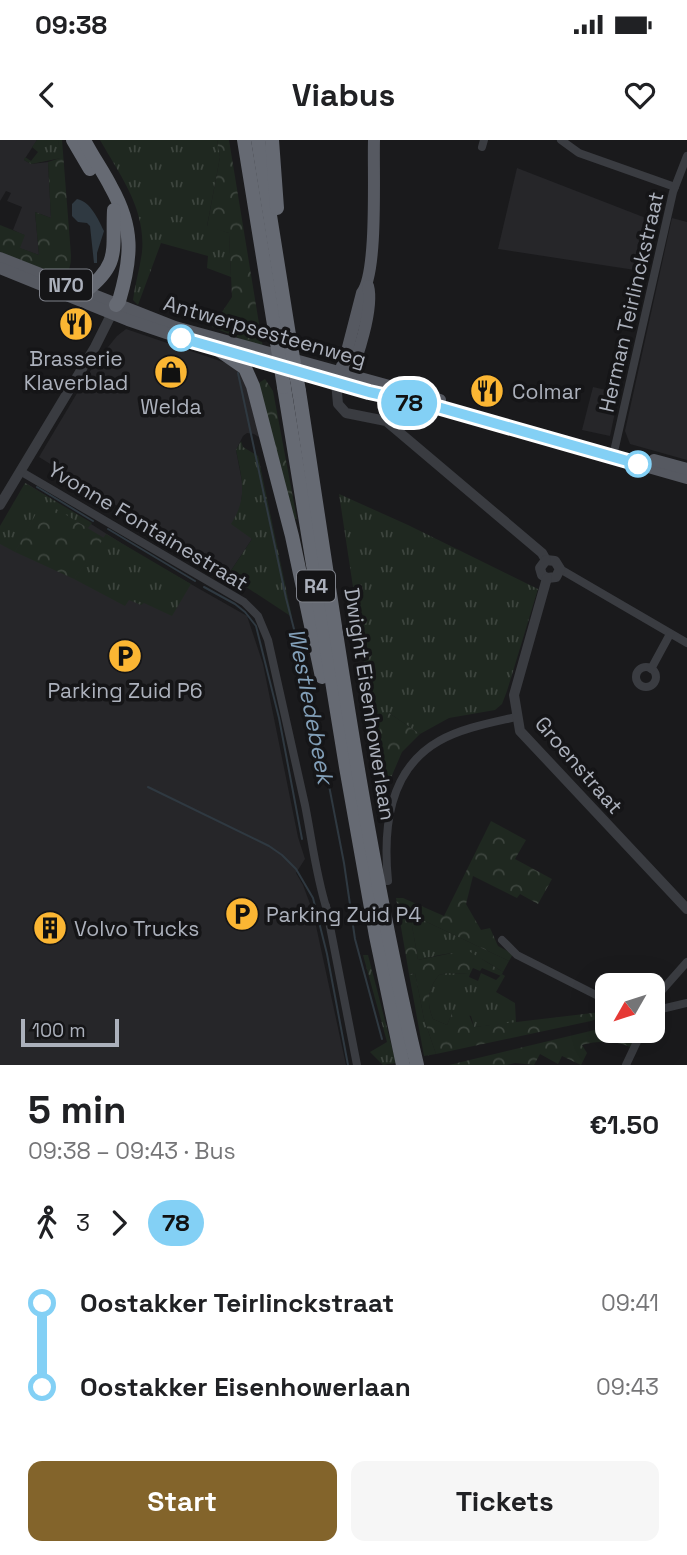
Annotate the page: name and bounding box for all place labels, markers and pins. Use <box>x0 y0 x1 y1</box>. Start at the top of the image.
restaurant icon: Brasserie Klaverblad <box>57 305 95 343</box>
unlabelled marker <box>168 325 194 351</box>
place label: Brasserie Klaverblad <box>24 345 128 396</box>
shop icon: Welda <box>152 353 190 391</box>
restaurant icon: Colmar <box>468 372 506 410</box>
place label: Colmar <box>512 378 582 405</box>
place label: Welda <box>140 393 202 420</box>
unlabelled marker <box>625 451 651 477</box>
parking icon: Parking Zuid P6 <box>106 637 144 675</box>
place label: Parking Zuid P6 <box>48 677 202 704</box>
parking icon: Parking Zuid P4 <box>223 895 261 933</box>
place label: Parking Zuid P4 <box>266 901 421 928</box>
building icon: Volvo Trucks <box>31 909 69 947</box>
place label: Volvo Trucks <box>74 915 199 942</box>

